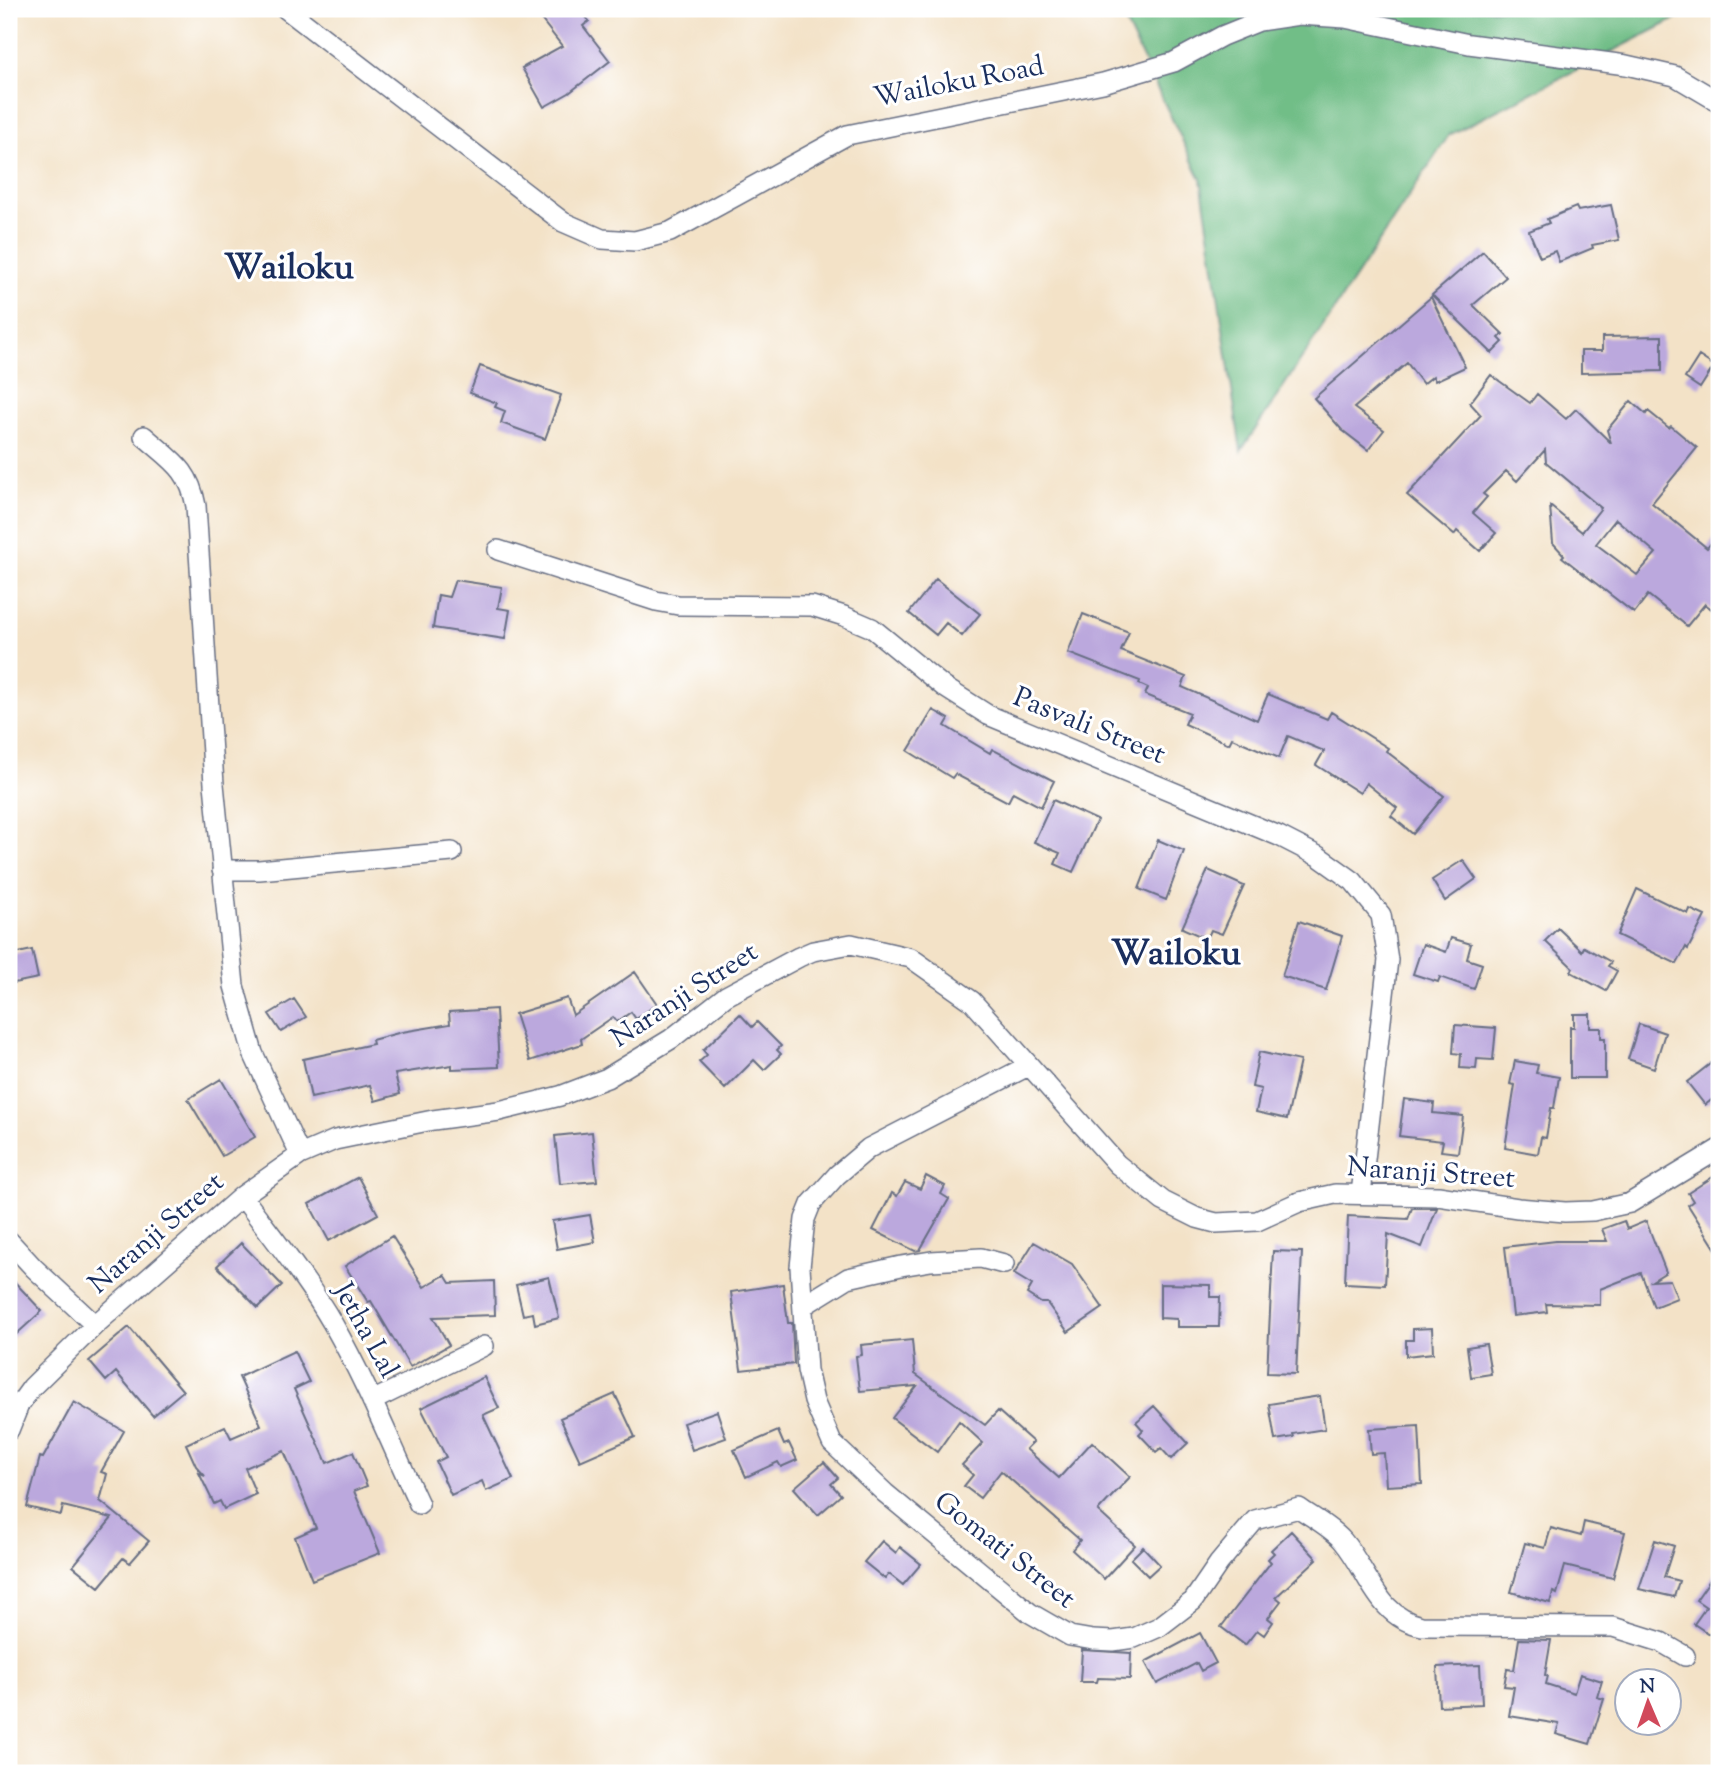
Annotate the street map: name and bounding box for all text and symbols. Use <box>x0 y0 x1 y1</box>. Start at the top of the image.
street label: Wailoku Road <box>870 47 1048 119</box>
district label: Wailoku <box>224 244 354 295</box>
street label: Pasvali Street <box>1007 678 1171 776</box>
district label: Wailoku <box>1111 930 1241 981</box>
street label: Naranji Street <box>604 933 767 1059</box>
street label: Naranji Street <box>1346 1148 1517 1200</box>
street label: Naranji Street <box>80 1163 234 1304</box>
street label: Jetha Lal <box>321 1274 408 1386</box>
street label: Gomati Street <box>925 1483 1084 1619</box>
north arrow <box>1612 1666 1682 1736</box>
text: N <box>1639 1674 1656 1701</box>

